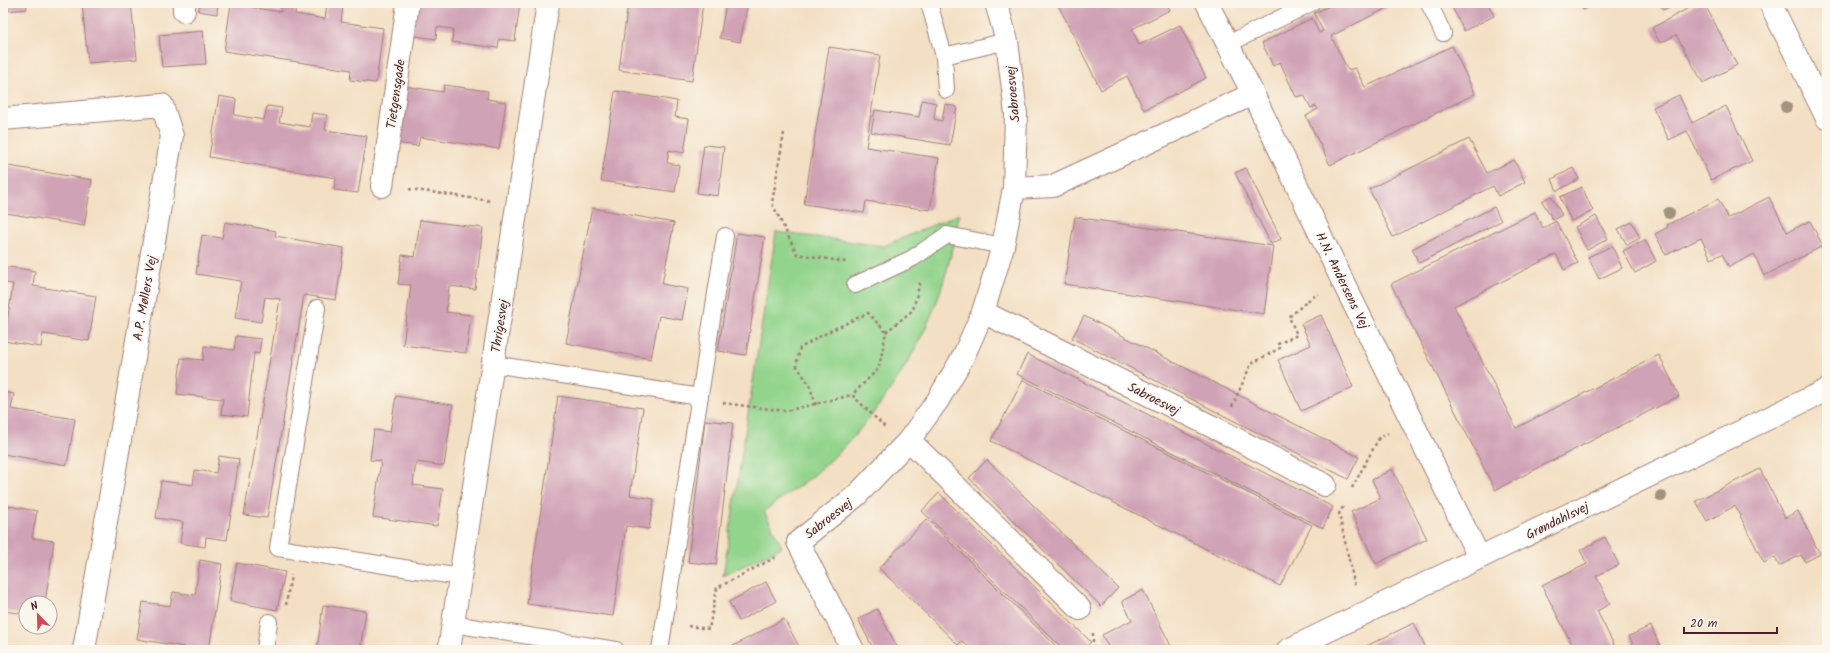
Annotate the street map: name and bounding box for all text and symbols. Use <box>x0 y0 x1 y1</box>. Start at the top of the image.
street label: Tietgensgade <box>381 58 412 130</box>
street label: Sabroesvej <box>1001 64 1026 123</box>
street label: H.N. Andersens Vej <box>1309 229 1375 333</box>
street label: A.P. Møllers Vej <box>128 253 163 342</box>
street label: Thrigesvej <box>486 297 515 354</box>
street label: Sabroesvej <box>1124 377 1184 422</box>
street label: Sabroesvej <box>800 493 858 545</box>
street label: Grøndahlsvej <box>1522 497 1593 546</box>
north arrow <box>18 595 58 635</box>
text: N <box>28 597 41 616</box>
scale bar <box>1684 609 1777 635</box>
text: 20 m <box>1690 614 1718 633</box>

